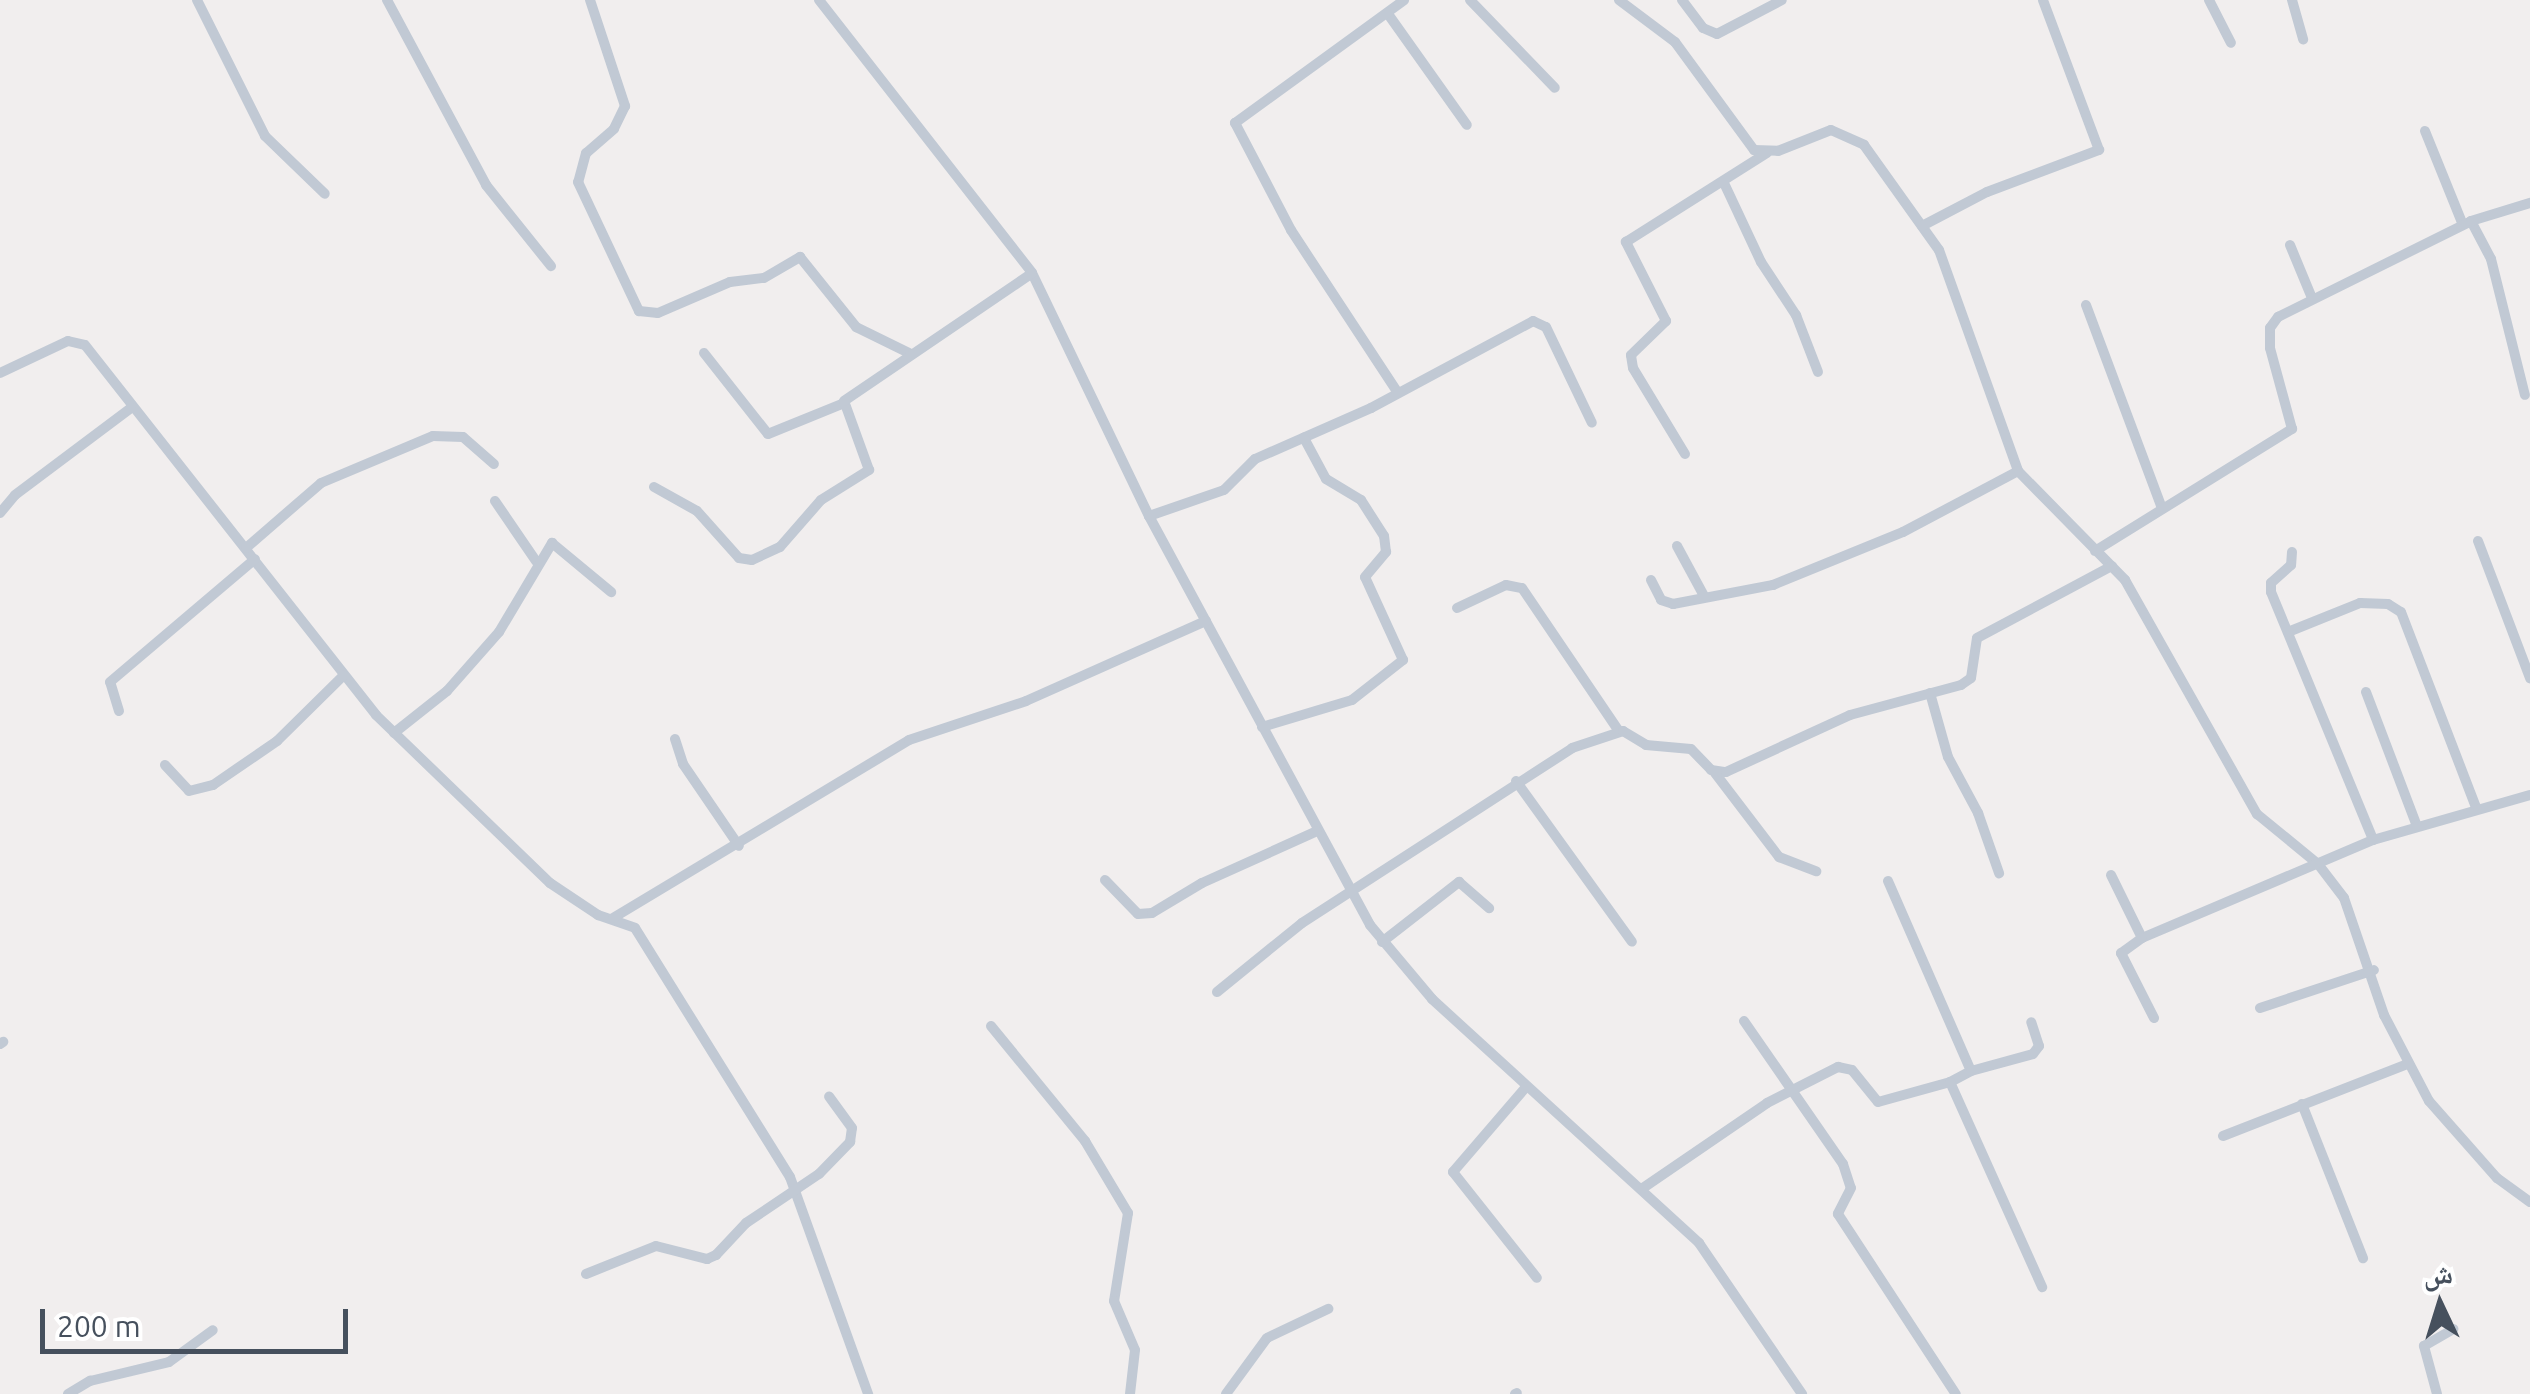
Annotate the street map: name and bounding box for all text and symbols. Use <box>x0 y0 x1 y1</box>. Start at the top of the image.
north arrow <box>2390 1254 2490 1354</box>
text: ش <box>2422 1257 2454 1290</box>
scale bar <box>45 1289 352 1351</box>
text: 200 m <box>57 1309 141 1343</box>

